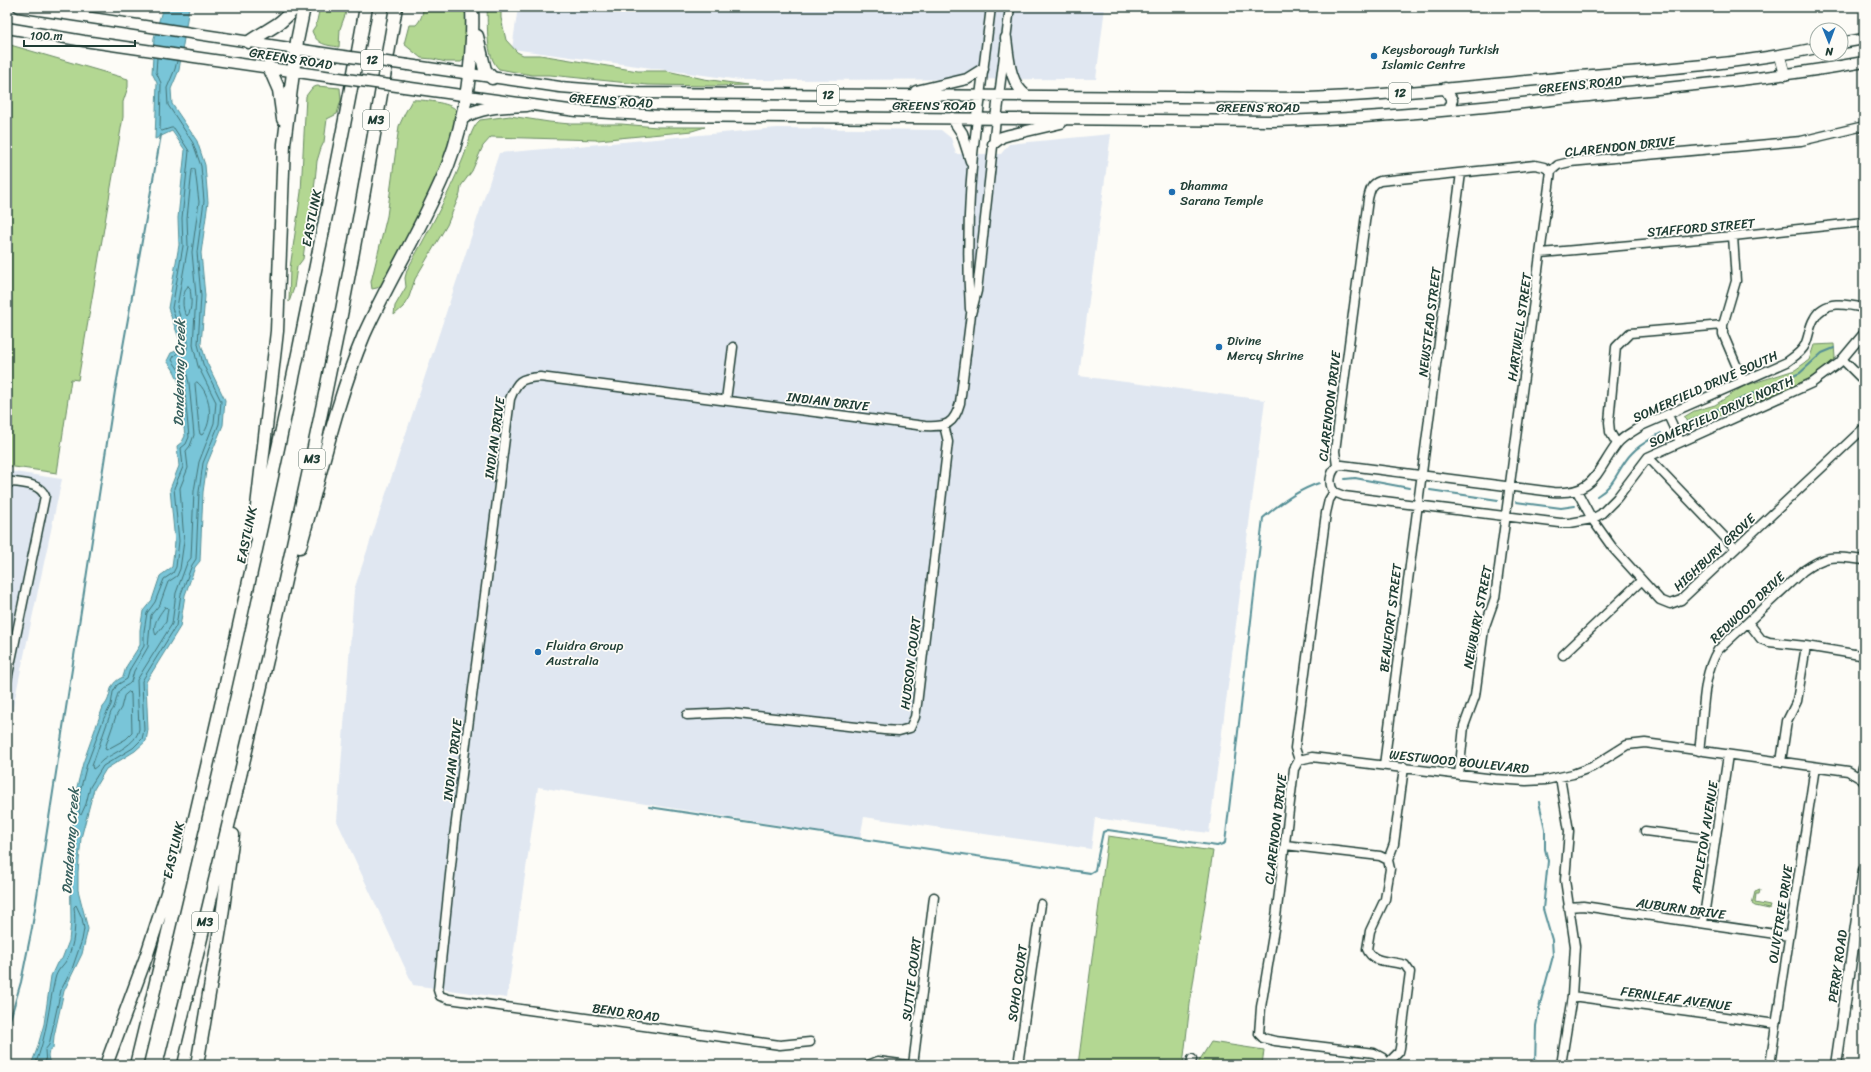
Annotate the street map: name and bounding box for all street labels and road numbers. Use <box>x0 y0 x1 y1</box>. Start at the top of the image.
street label: GREENS ROAD <box>248 41 334 76</box>
road number: 12 <box>361 50 383 70</box>
street label: GREENS ROAD <box>1537 69 1623 100</box>
road number: 12 <box>1389 83 1411 103</box>
road number: 12 <box>817 85 839 105</box>
street label: GREENS ROAD <box>568 86 654 115</box>
street label: GREENS ROAD <box>892 94 976 117</box>
street label: GREENS ROAD <box>1216 96 1300 119</box>
road number: M3 <box>363 110 389 130</box>
street label: CLARENDON DRIVE <box>1564 129 1677 164</box>
street label: EASTLINK <box>295 187 328 249</box>
street label: STAFFORD STREET <box>1646 211 1757 244</box>
street label: NEWSTEAD STREET <box>1411 264 1448 378</box>
street label: HARTWELL STREET <box>1501 271 1539 383</box>
street label: SOMERFIELD DRIVE SOUTH <box>1629 344 1782 429</box>
street label: CLARENDON DRIVE <box>1311 349 1348 463</box>
street label: SOMERFIELD DRIVE NORTH <box>1645 369 1798 454</box>
street label: INDIAN DRIVE <box>785 385 871 418</box>
street label: INDIAN DRIVE <box>477 395 512 482</box>
road number: M3 <box>299 449 325 469</box>
street label: EASTLINK <box>229 503 264 566</box>
street label: HIGHBURY GROVE <box>1668 507 1762 597</box>
street label: BEAUFORT STREET <box>1372 561 1409 674</box>
street label: NEWBURY STREET <box>1456 562 1499 671</box>
street label: REDWOOD DRIVE <box>1704 565 1791 649</box>
street label: HUDSON COURT <box>893 615 928 711</box>
street label: INDIAN DRIVE <box>436 717 469 803</box>
street label: WESTWOOD BOULEVARD <box>1388 743 1530 780</box>
street label: CLARENDON DRIVE <box>1257 772 1294 886</box>
street label: APPLETON AVENUE <box>1684 779 1725 896</box>
street label: EASTLINK <box>156 818 191 881</box>
street label: OLIVETREE DRIVE <box>1761 863 1800 965</box>
street label: AUBURN DRIVE <box>1634 891 1728 926</box>
road number: M3 <box>192 912 218 932</box>
street label: PERRY ROAD <box>1821 928 1854 1004</box>
street label: SUTTIE COURT <box>895 934 928 1022</box>
street label: SOHO COURT <box>1001 942 1034 1023</box>
street label: FERNLEAF AVENUE <box>1619 979 1733 1018</box>
street label: BEND ROAD <box>591 996 661 1029</box>

